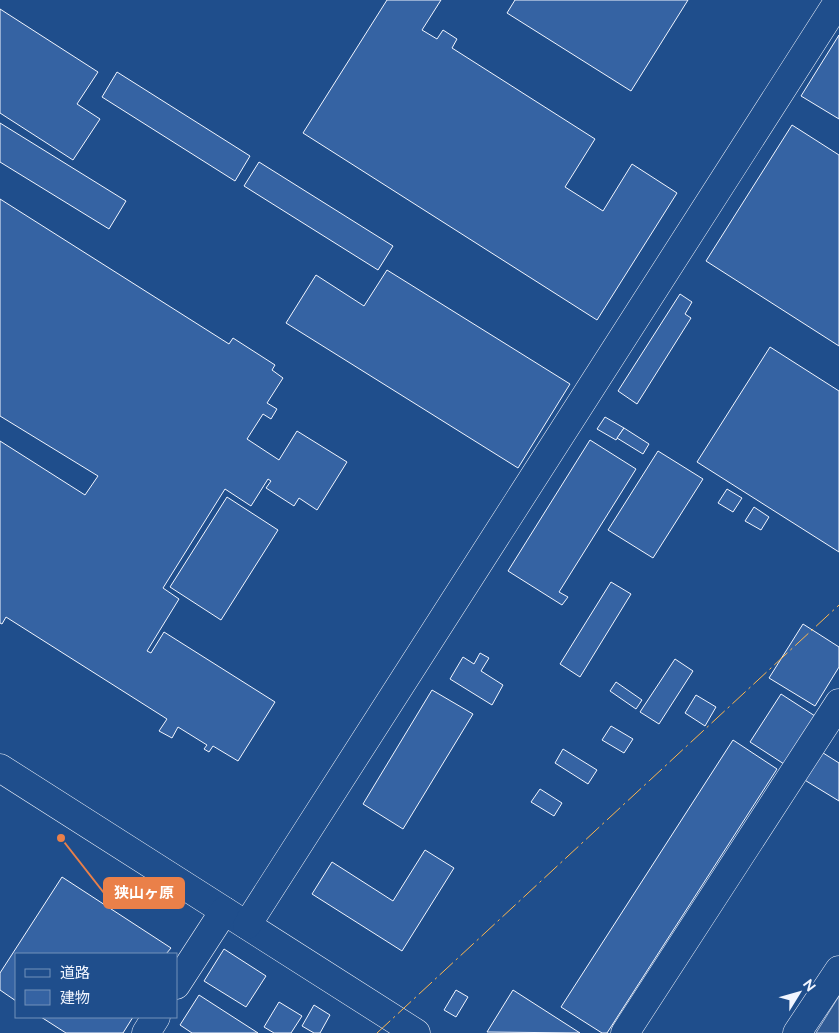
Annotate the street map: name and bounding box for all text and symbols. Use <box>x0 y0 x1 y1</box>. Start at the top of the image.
callout: 狭山ヶ原 <box>104 878 184 908</box>
text: 狭山ヶ原 <box>114 884 174 902</box>
legend <box>15 953 178 1018</box>
text: 道路 <box>60 964 90 982</box>
north arrow <box>774 968 824 1018</box>
text: N <box>800 976 819 994</box>
text: 建物 <box>60 989 90 1007</box>

